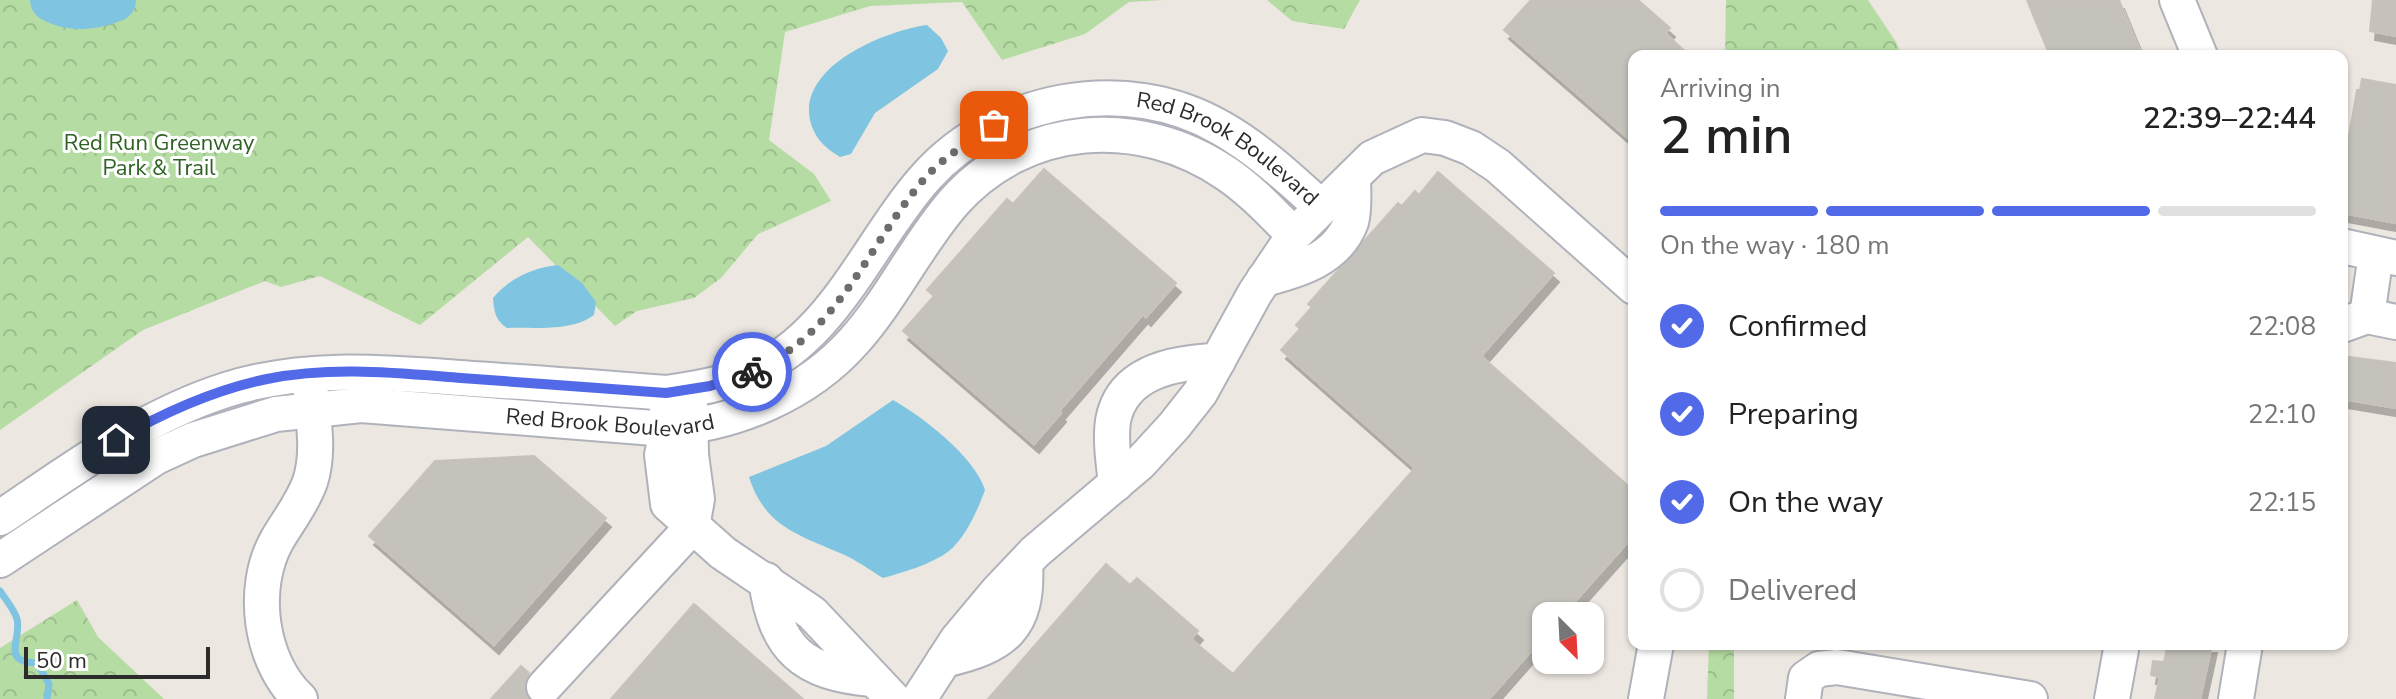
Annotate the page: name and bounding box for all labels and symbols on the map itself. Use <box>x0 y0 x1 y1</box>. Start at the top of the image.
street label: Red Brook Boulevard <box>1134 85 1325 213</box>
pin <box>960 91 1028 159</box>
park label: Red Run Greenway Park & Trail <box>64 128 255 183</box>
courier <box>712 332 792 412</box>
street label: Red Brook Boulevard <box>505 401 717 444</box>
pin <box>82 406 150 474</box>
north arrow <box>1532 602 1604 674</box>
scale bar <box>24 643 210 679</box>

